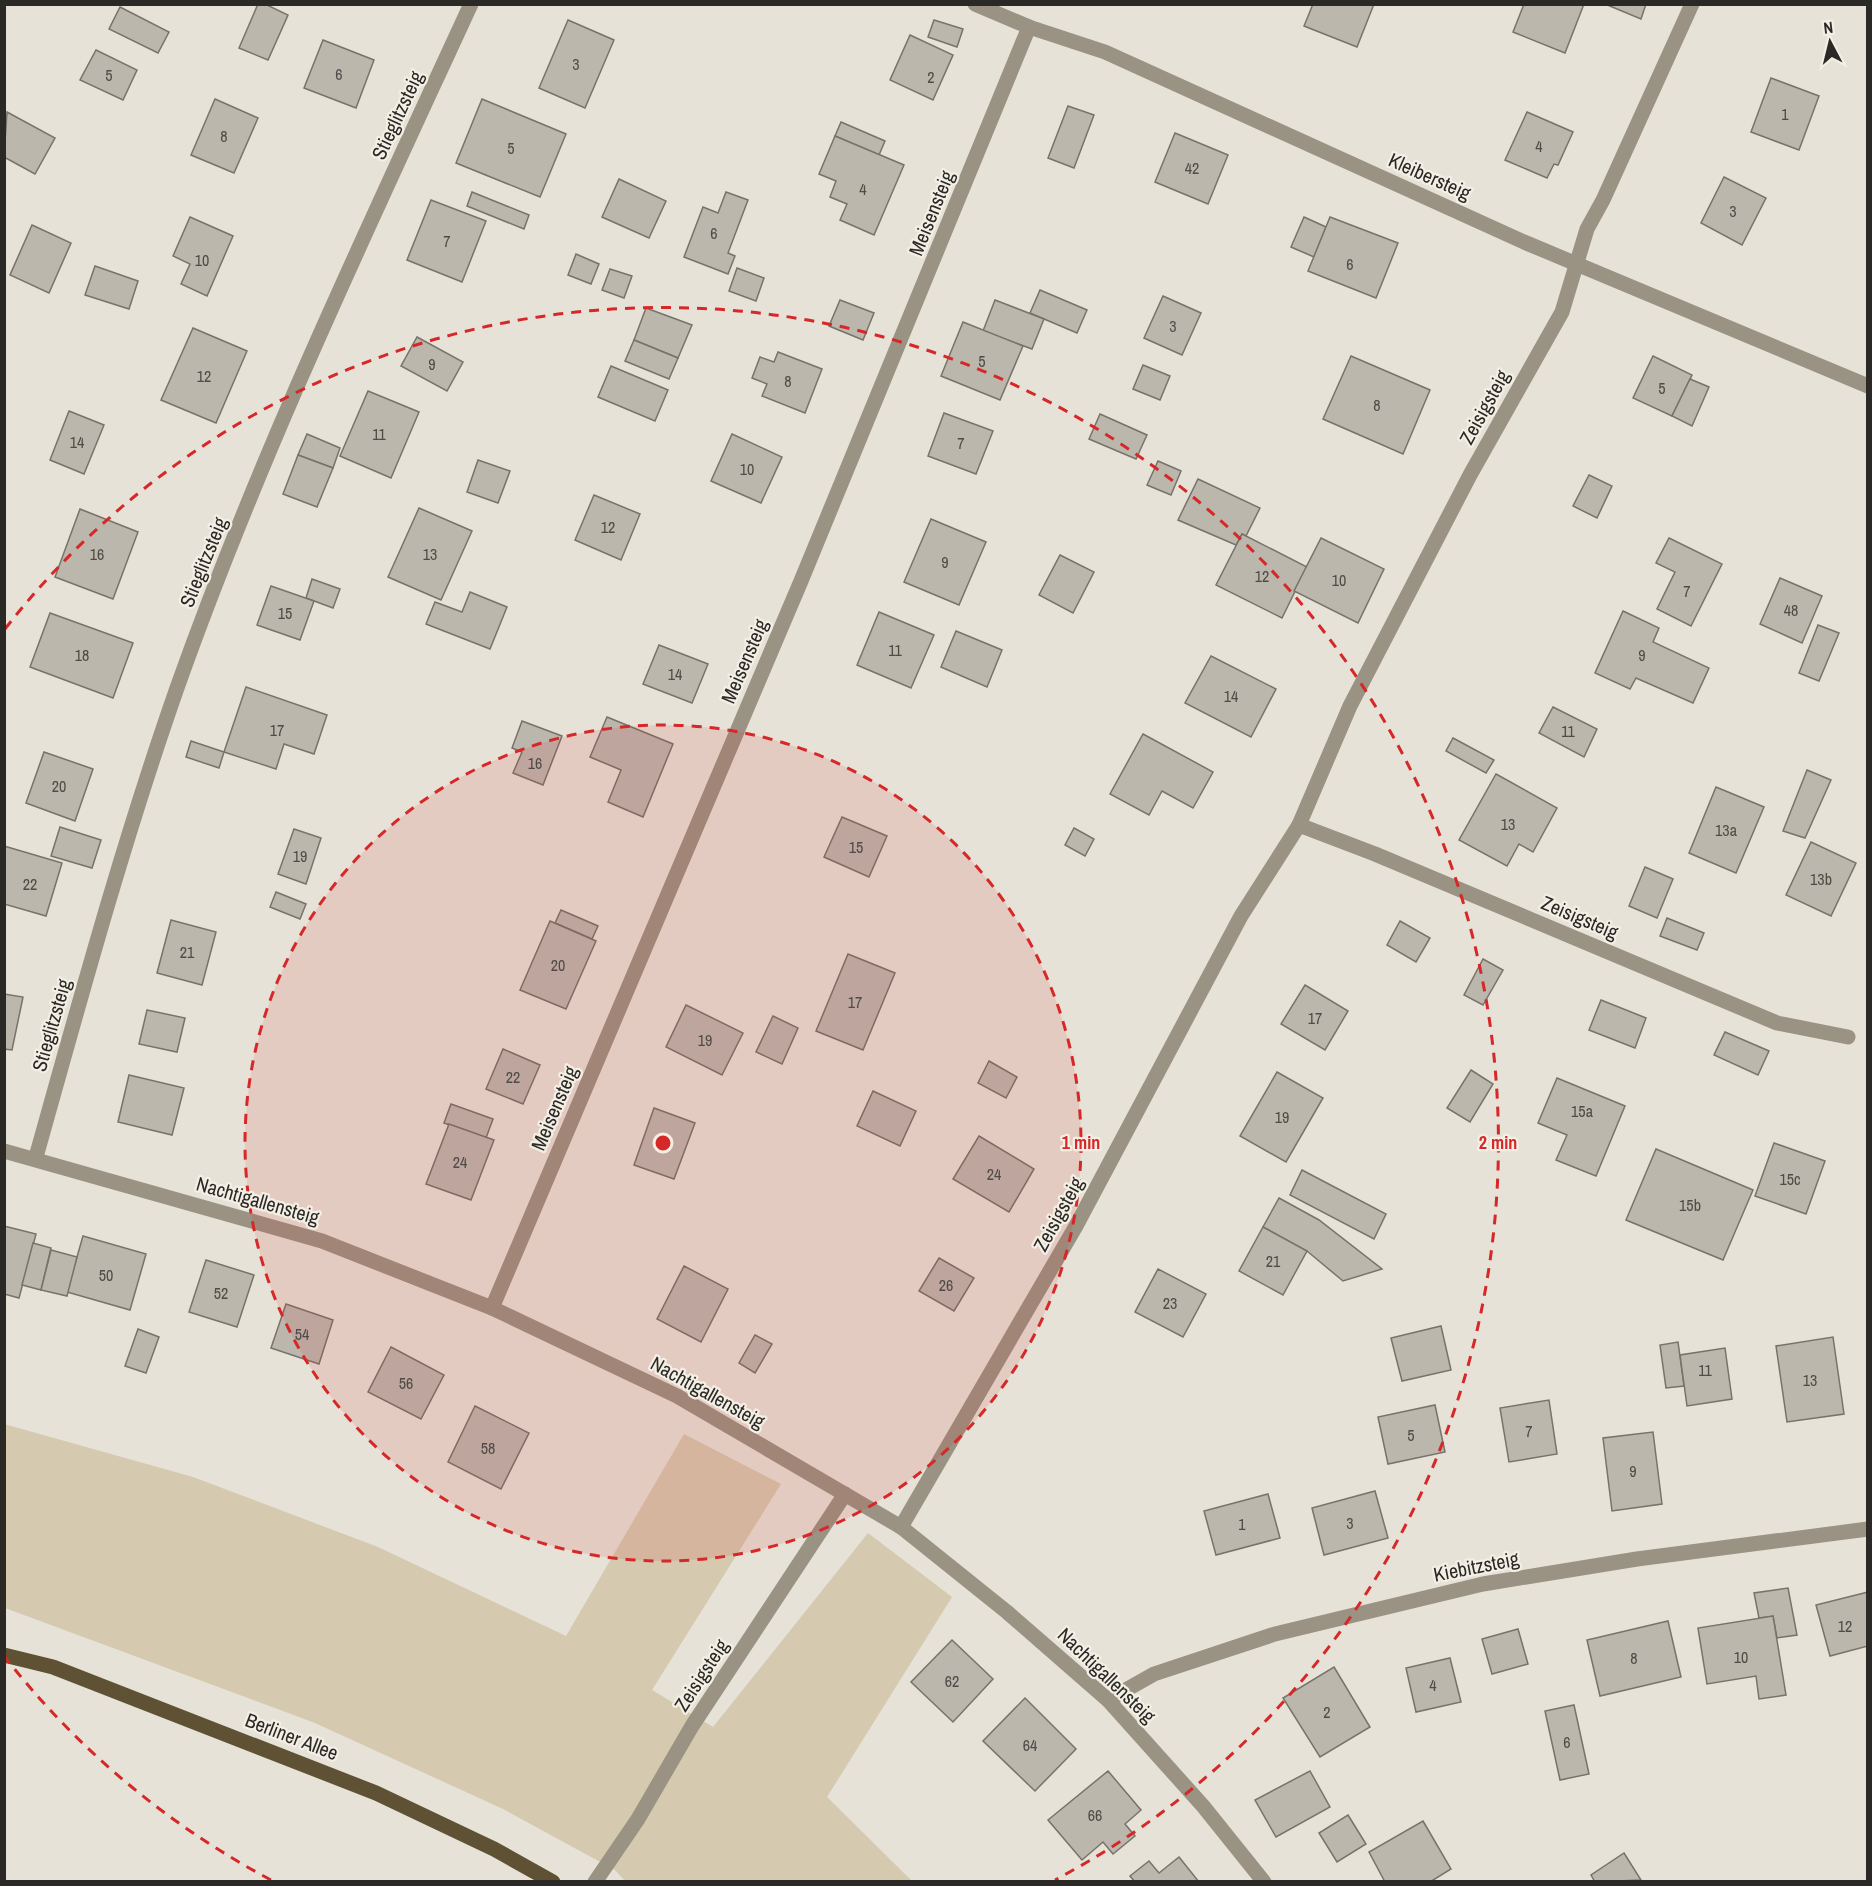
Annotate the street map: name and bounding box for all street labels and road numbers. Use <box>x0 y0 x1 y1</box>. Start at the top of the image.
street label: Stieglitzsteig <box>365 66 429 164</box>
street label: Kleibersteig <box>1385 146 1475 206</box>
street label: Meisensteig <box>902 167 960 259</box>
street label: Zeisigsteig <box>1453 365 1515 449</box>
street label: Stieglitzsteig <box>173 513 233 611</box>
street label: Meisensteig <box>714 615 774 707</box>
street label: Zeisigsteig <box>1537 889 1623 945</box>
street label: Stieglitzsteig <box>25 976 77 1074</box>
street label: Meisensteig <box>524 1062 584 1154</box>
street label: Nachtigallensteig <box>193 1170 323 1230</box>
street label: Zeisigsteig <box>1027 1172 1089 1256</box>
street label: Nachtigallensteig <box>646 1349 770 1435</box>
street label: Kiebitzsteig <box>1431 1544 1521 1588</box>
street label: Nachtigallensteig <box>1052 1621 1162 1729</box>
street label: Zeisigsteig <box>668 1634 734 1716</box>
street label: Berliner Allee <box>242 1706 342 1766</box>

